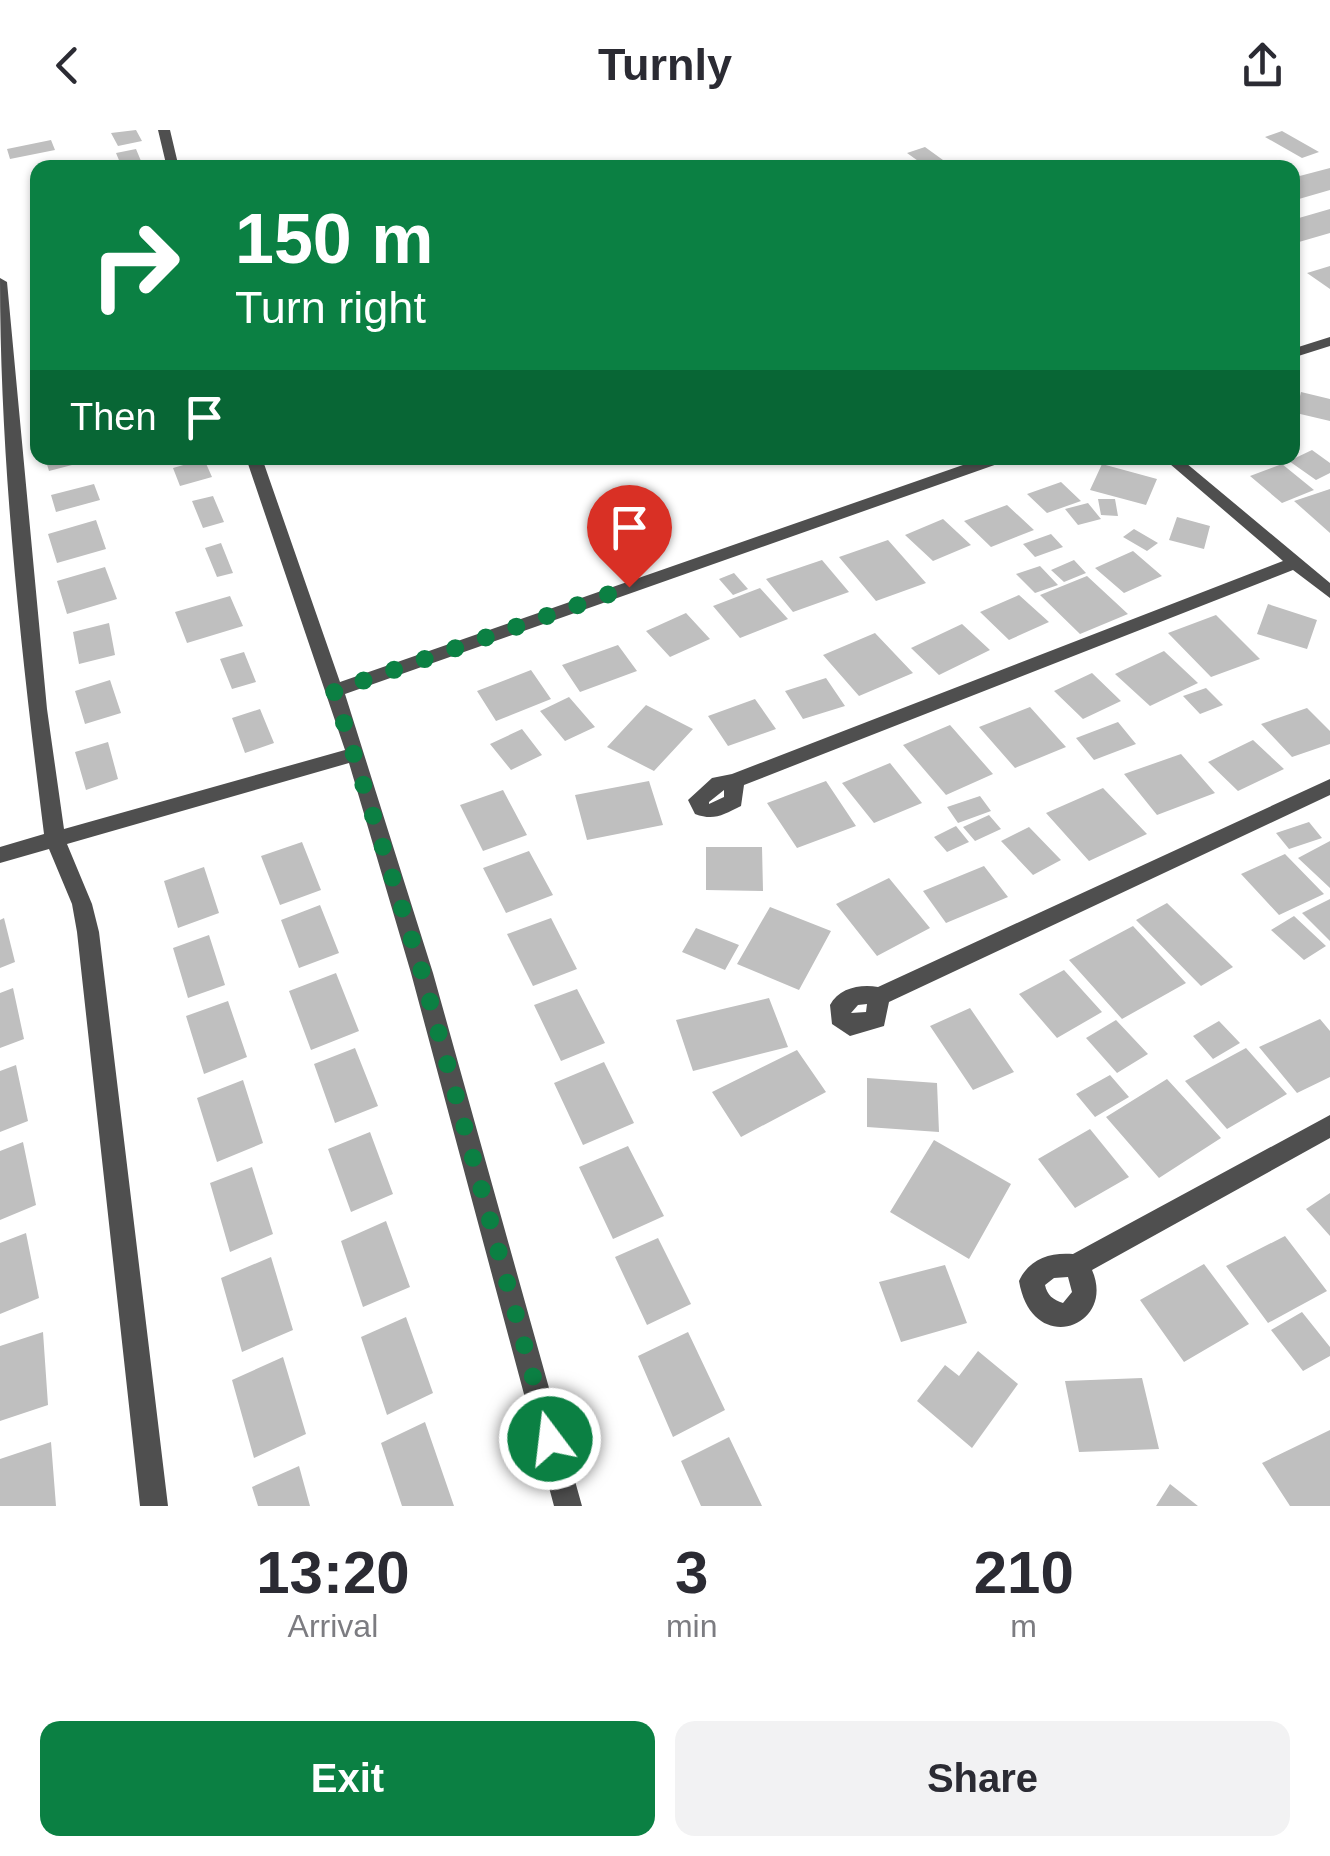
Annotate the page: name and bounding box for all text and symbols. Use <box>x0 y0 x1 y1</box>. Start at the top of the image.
icon: back <box>40 38 95 93</box>
icon: share <box>1235 38 1290 93</box>
text: Turnly <box>598 39 732 90</box>
icon: right <box>70 200 200 330</box>
text: 150 m <box>235 200 433 278</box>
text: Turn right <box>235 282 426 333</box>
icon: arrive <box>177 390 232 445</box>
text: Then <box>70 396 157 438</box>
pin <box>587 485 672 588</box>
icon: arrive <box>602 500 657 555</box>
position arrow <box>498 1387 602 1491</box>
text: 13:20 <box>256 1539 410 1606</box>
text: 3 <box>675 1539 708 1606</box>
text: 210 <box>974 1539 1074 1606</box>
text: Arrival <box>288 1608 378 1644</box>
text: min <box>666 1608 717 1644</box>
text: m <box>1010 1608 1037 1644</box>
button: Exit <box>40 1721 655 1836</box>
button: Share <box>675 1721 1290 1836</box>

